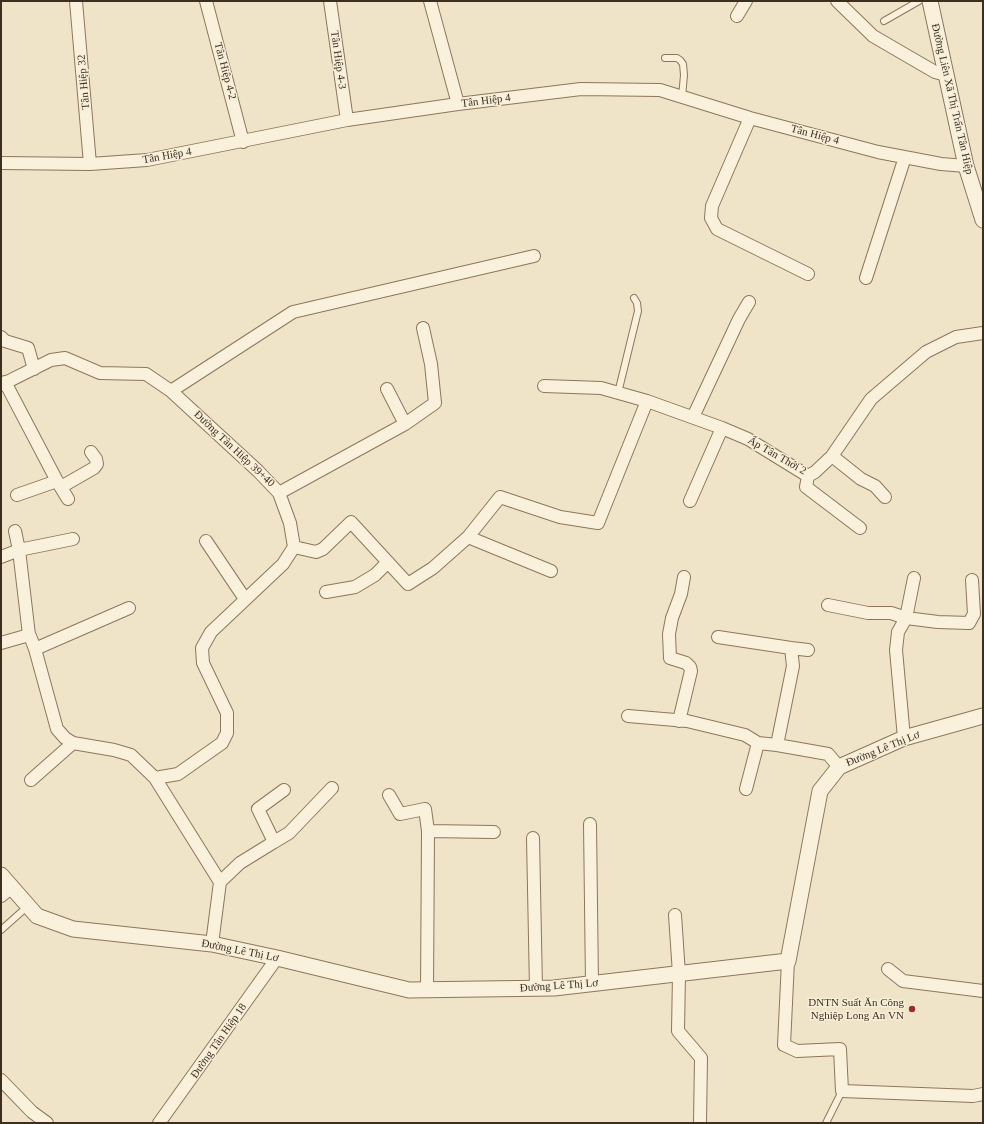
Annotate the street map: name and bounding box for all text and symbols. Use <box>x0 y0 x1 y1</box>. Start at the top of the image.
street label: Đường Liên Xã Thị Trấn Tân Hiệp <box>928 22 976 176</box>
street label: Tân Hiệp 4-3 <box>327 30 349 90</box>
street label: Tân Hiệp 4-2 <box>211 41 239 101</box>
street label: Tân Hiệp 32 <box>75 54 93 110</box>
street label: Tân Hiệp 4 <box>461 91 511 111</box>
street label: Tân Hiệp 4 <box>789 122 841 148</box>
street label: Tân Hiệp 4 <box>141 145 193 167</box>
street label: Đường Tân Hiệp 39+40 <box>191 408 277 490</box>
street label: Ấp Tân Thới 2 <box>745 434 809 478</box>
street label: Đường Lê Thị Lơ <box>844 728 922 770</box>
street label: Đường Lê Thị Lơ <box>200 937 280 965</box>
street label: Đường Lê Thị Lơ <box>519 977 599 995</box>
place label: DNTN Suất Ăn Công Nghiệp Long An VN <box>808 996 904 1022</box>
street label: Đường Tân Hiệp 18 <box>188 1001 250 1081</box>
marker: DNTN Suất Ăn Công Nghiệp Long An VN <box>907 1004 917 1014</box>

